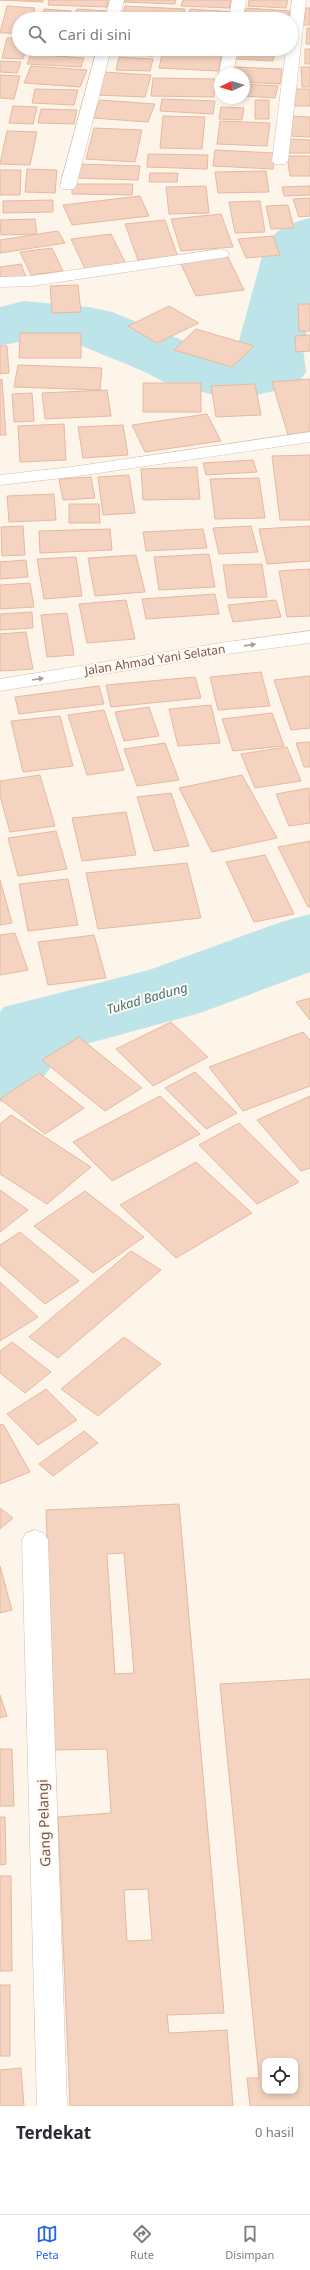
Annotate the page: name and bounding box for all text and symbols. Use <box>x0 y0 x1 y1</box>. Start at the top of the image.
search box <box>12 12 298 56</box>
icon: search <box>26 23 48 45</box>
text: Cari di sini <box>58 24 131 44</box>
north arrow <box>214 68 250 104</box>
street label: Jalan Ahmad Yani Selatan <box>82 640 226 679</box>
one-way arrow <box>244 642 256 648</box>
one-way arrow <box>32 676 45 682</box>
water label: Tukad Badung <box>104 978 190 1018</box>
street label: Gang Pelangi <box>32 1779 55 1867</box>
map controls <box>262 2058 298 2094</box>
button: locate <box>262 2058 298 2094</box>
text: Terdekat <box>16 2121 91 2144</box>
text: 0 hasil <box>255 2123 294 2141</box>
tab: Peta <box>36 2223 59 2262</box>
tab: Rute <box>130 2223 154 2262</box>
tab: Disimpan <box>225 2223 274 2262</box>

